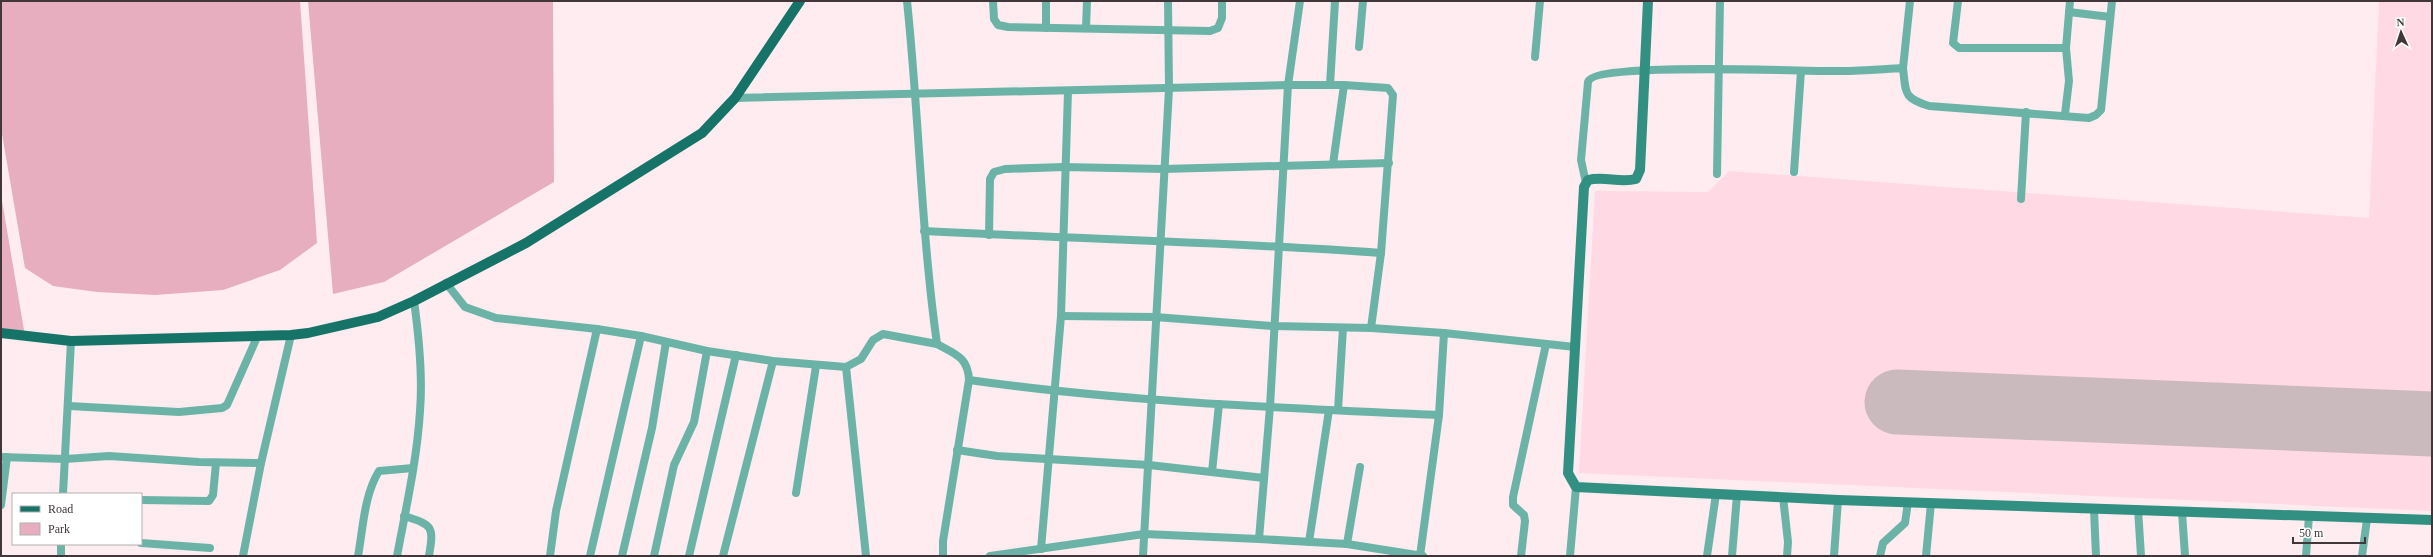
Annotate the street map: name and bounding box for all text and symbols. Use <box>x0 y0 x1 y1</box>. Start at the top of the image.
north arrow <box>2381 12 2421 52</box>
text: N <box>2396 16 2405 28</box>
legend <box>12 493 142 545</box>
text: Road <box>48 502 73 516</box>
scale bar <box>2293 519 2365 545</box>
text: Park <box>48 522 70 536</box>
text: 50 m <box>2299 526 2324 540</box>

